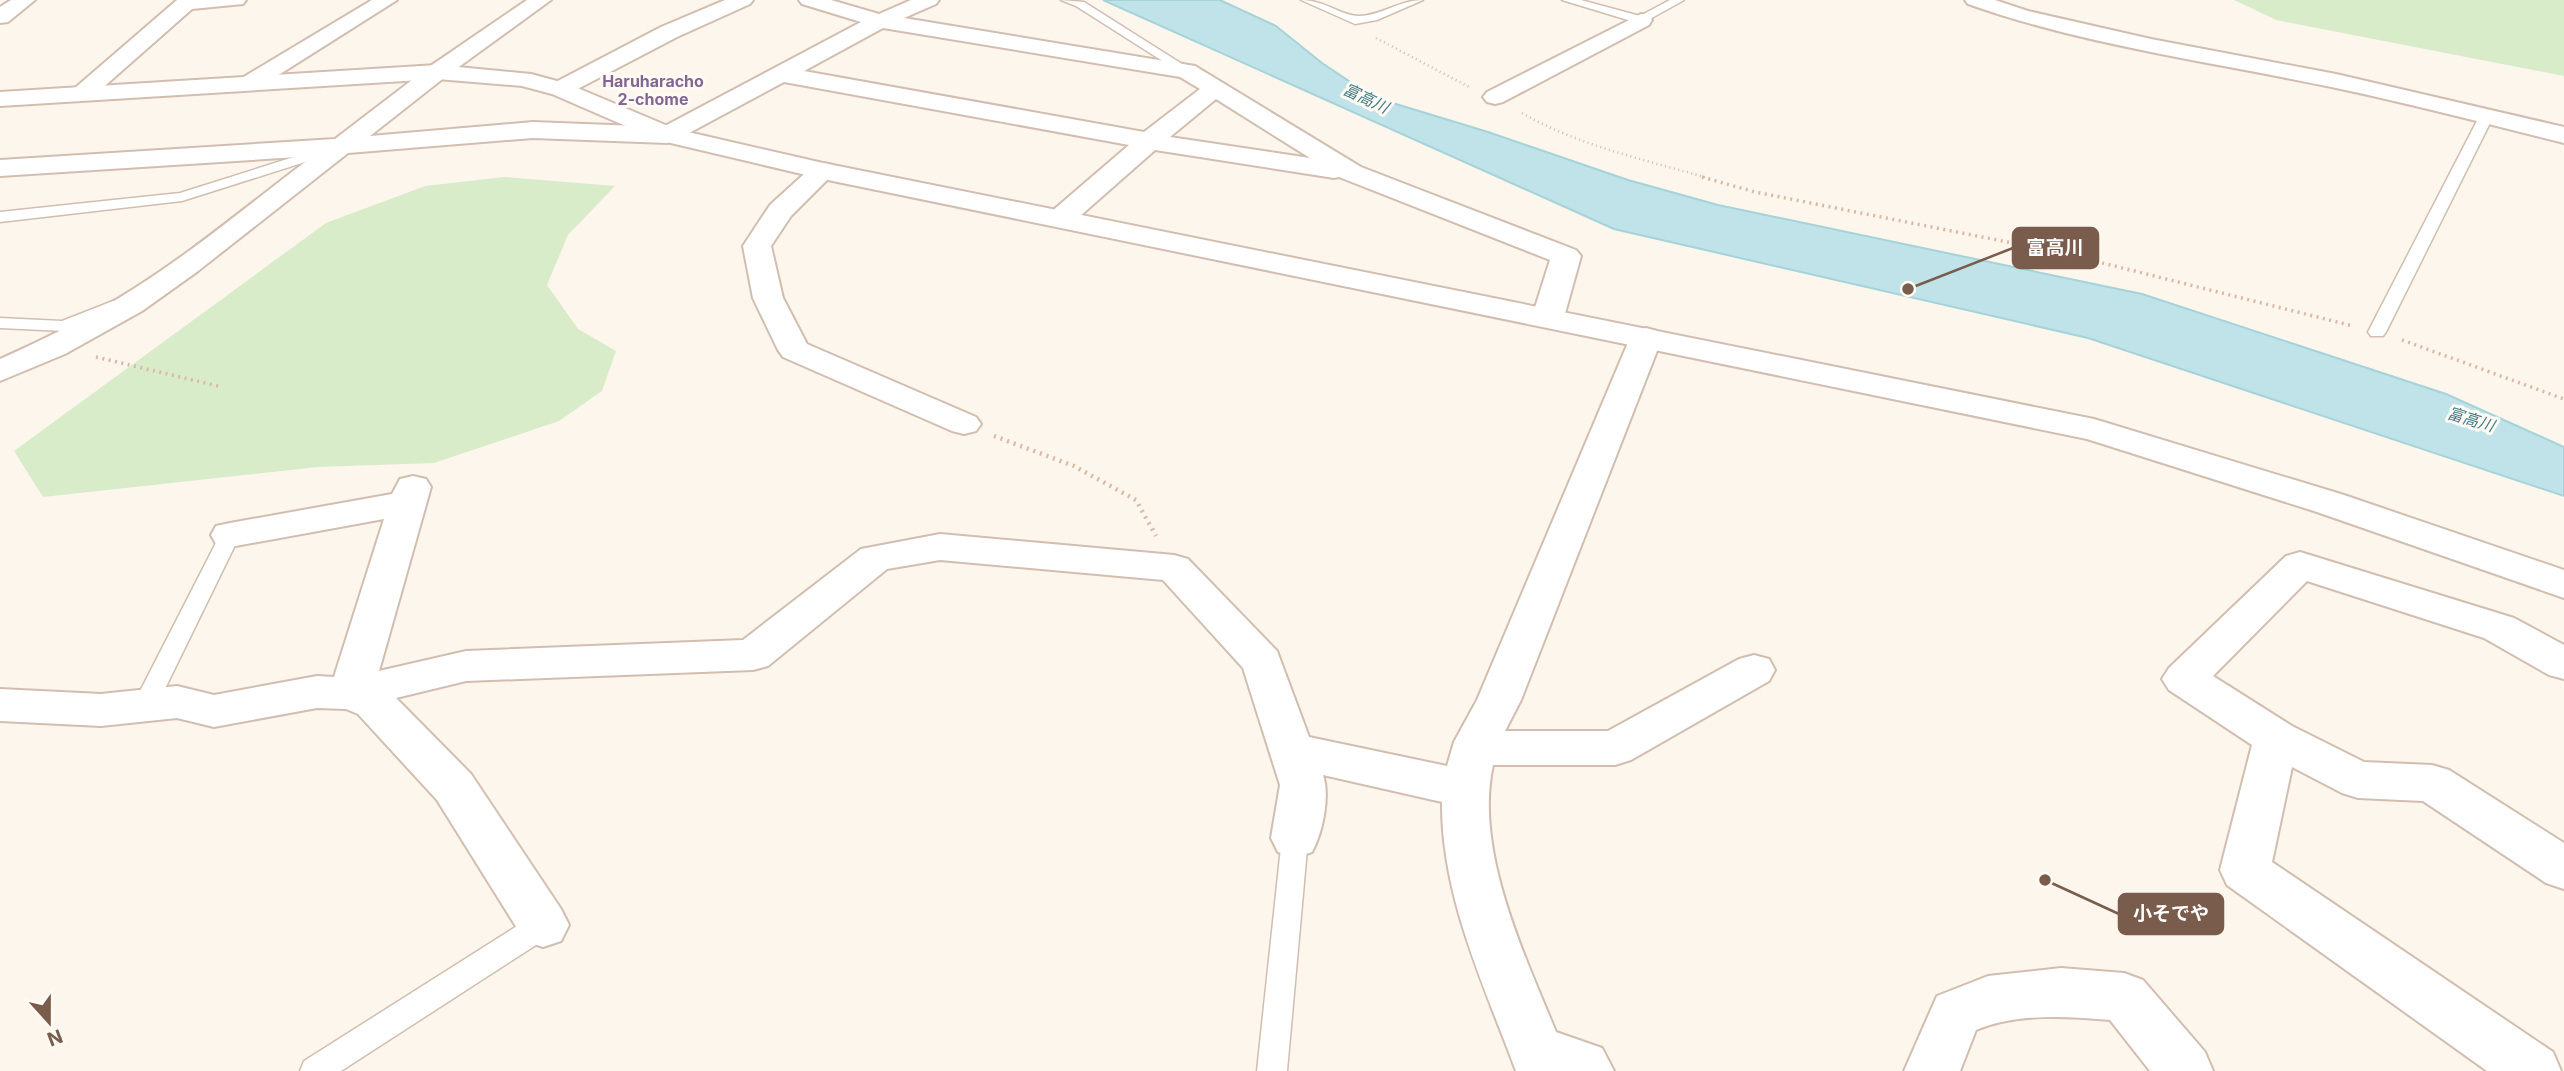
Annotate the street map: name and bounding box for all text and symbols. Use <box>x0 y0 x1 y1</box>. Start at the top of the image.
district label: Haruharacho 2-chome <box>602 71 704 109</box>
water label: 富高川 <box>1340 79 1394 118</box>
callout: 富高川 <box>2013 228 2098 268</box>
text: 富高川 <box>2026 236 2084 259</box>
water label: 富高川 <box>2445 402 2499 436</box>
callout: 小そでや <box>2119 894 2223 934</box>
text: 小そでや <box>2133 902 2209 925</box>
north arrow <box>14 987 84 1057</box>
text: N <box>44 1024 66 1051</box>

